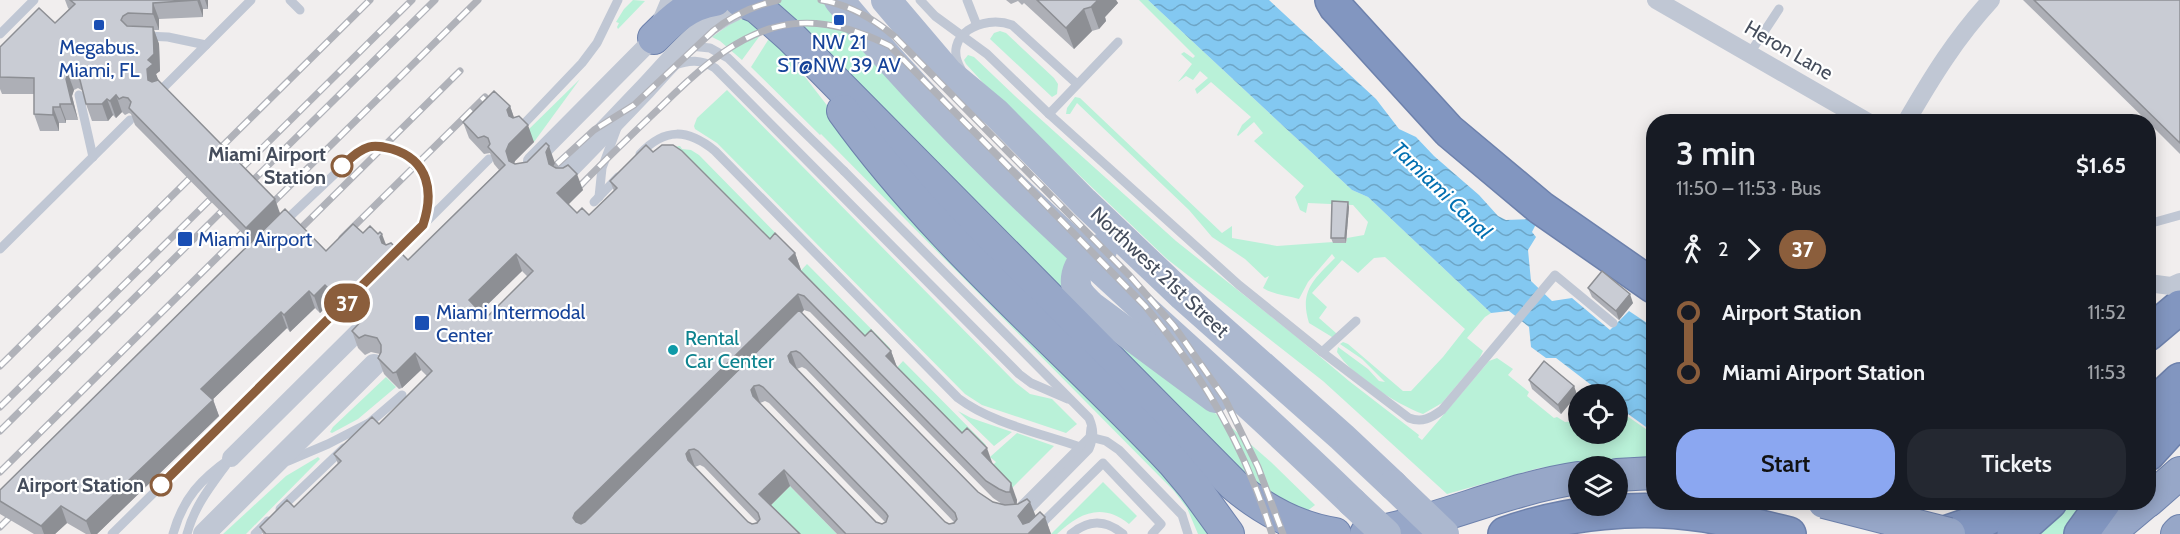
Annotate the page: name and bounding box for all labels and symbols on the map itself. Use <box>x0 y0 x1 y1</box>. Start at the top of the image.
marker: NW 21 ST@NW 39 AV <box>832 13 846 27</box>
street label: Heron Lane <box>1741 15 1837 85</box>
marker: Megabus. Miami, FL <box>92 18 106 32</box>
place label: NW 21 ST@NW 39 AV <box>777 30 901 77</box>
place label: Megabus. Miami, FL <box>59 35 139 82</box>
water label: Tamiami Canal <box>1387 136 1497 244</box>
place label: Miami Airport Station <box>208 142 326 189</box>
marker: Miami Airport Station <box>331 155 353 177</box>
street label: Northwest 21st Street <box>1086 202 1234 343</box>
place label: Miami Airport <box>198 227 312 251</box>
marker: Miami Airport <box>176 230 194 248</box>
line badge: 37 <box>320 284 374 322</box>
place label: Miami Intermodal Center <box>436 300 586 347</box>
marker: Miami Intermodal Center <box>413 314 431 332</box>
place label: Rental Car Center <box>685 326 775 373</box>
marker: Rental Car Center <box>666 343 680 357</box>
place label: Airport Station <box>17 473 144 497</box>
marker: Airport Station <box>150 474 172 496</box>

